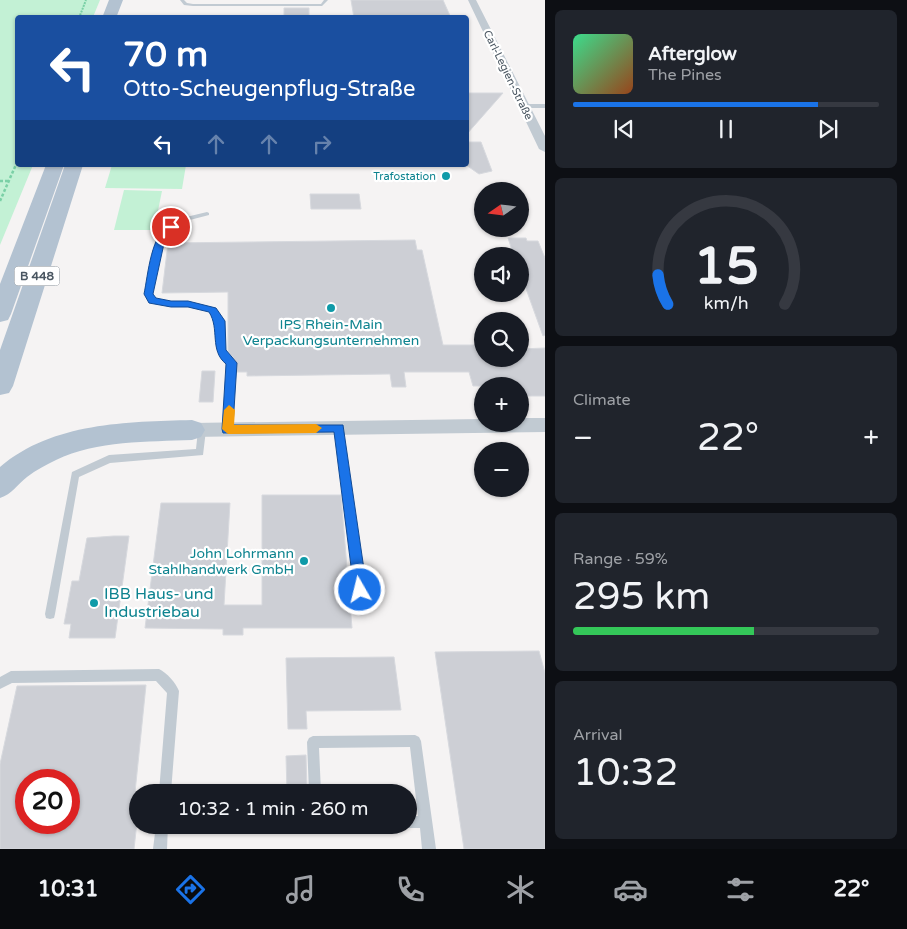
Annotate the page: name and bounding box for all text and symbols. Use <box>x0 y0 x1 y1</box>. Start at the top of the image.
street label: Carl-Legien-Straße <box>481 28 535 122</box>
text: 70 m <box>123 34 208 76</box>
icon: left <box>40 35 105 100</box>
text: Afterglow <box>648 43 737 65</box>
text: The Pines <box>648 65 722 85</box>
text: Otto-Scheugenpflug-Straße <box>123 76 415 102</box>
icon: previous <box>610 115 638 143</box>
icon: pause <box>712 115 740 143</box>
icon: next <box>814 115 842 143</box>
icon: left <box>149 130 177 158</box>
icon: ahead <box>202 130 230 158</box>
icon: ahead <box>255 130 283 158</box>
icon: right <box>308 130 336 158</box>
place label: Trafostation <box>373 170 436 183</box>
marker: Trafostation <box>440 170 452 182</box>
north arrow <box>474 182 529 238</box>
map controls <box>474 182 529 497</box>
pin <box>150 206 192 248</box>
icon: arrive <box>157 213 185 241</box>
text: 15 <box>693 235 759 298</box>
button: sound <box>474 247 529 302</box>
road number: B 448 <box>15 266 60 286</box>
text: km/h <box>704 293 748 314</box>
marker: IPS Rhein-Main Verpackungsunternehmen <box>325 302 337 314</box>
button: search <box>474 312 529 367</box>
place label: IPS Rhein-Main Verpackungsunternehmen <box>243 316 419 349</box>
button: + <box>474 377 529 432</box>
text: Climate <box>573 390 631 410</box>
text: 22° <box>697 415 759 461</box>
text: − <box>573 421 593 455</box>
text: + <box>863 421 879 455</box>
button: − <box>474 442 529 497</box>
place label: John Lohrmann Stahlhandwerk GmbH <box>148 545 294 578</box>
text: Range · 59% <box>573 549 668 569</box>
marker: John Lohrmann Stahlhandwerk GmbH <box>298 555 310 567</box>
position arrow <box>333 563 385 615</box>
text: 295 km <box>573 574 710 620</box>
place label: IBB Haus- und Industriebau <box>104 584 214 622</box>
marker: IBB Haus- und Industriebau <box>88 597 100 609</box>
text: Arrival <box>573 725 622 745</box>
text: 10:32 <box>573 750 678 796</box>
speed limit sign: 20 <box>15 769 80 834</box>
text: 10:32 · 1 min · 260 m <box>177 798 369 820</box>
icon: directions <box>173 872 208 907</box>
icon: music <box>283 872 318 907</box>
icon: phone <box>393 872 428 907</box>
icon: climate <box>503 872 538 907</box>
icon: car <box>613 872 648 907</box>
icon: filters <box>723 872 758 907</box>
text: 10:31 <box>38 876 98 902</box>
text: 22° <box>833 876 869 902</box>

